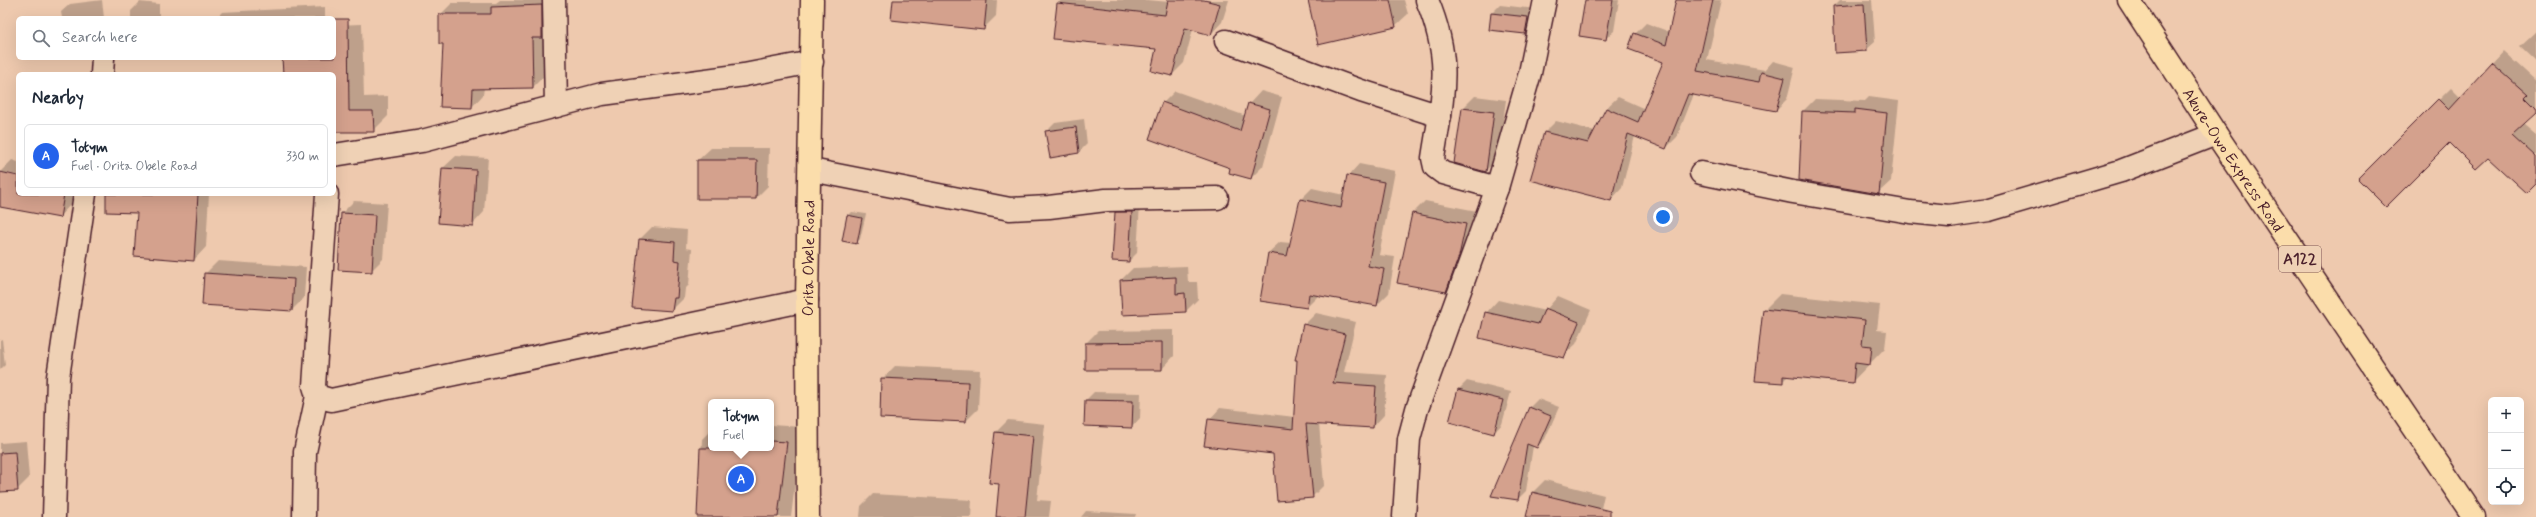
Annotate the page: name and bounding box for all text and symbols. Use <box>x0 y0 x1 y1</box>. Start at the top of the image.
search box <box>16 16 336 60</box>
icon: search <box>30 27 52 49</box>
text: Search here <box>62 28 138 48</box>
street label: Akure-Owo Express Road <box>2177 84 2288 237</box>
text: Nearby <box>32 87 84 109</box>
text: Totym <box>71 138 108 158</box>
text: A <box>42 148 50 165</box>
text: 330 m <box>286 148 319 165</box>
text: Fuel · Orita Obele Road <box>71 158 197 175</box>
street label: Orita Obele Road <box>798 200 821 316</box>
your location <box>1653 207 1673 227</box>
road number: A122 <box>2279 246 2321 272</box>
map controls <box>2488 397 2524 505</box>
button: + <box>2488 397 2524 433</box>
popup <box>708 399 774 451</box>
text: Totym <box>722 407 760 427</box>
text: Fuel <box>722 427 744 444</box>
button: − <box>2488 433 2524 469</box>
pin: A <box>728 464 754 494</box>
button: locate <box>2488 469 2524 505</box>

